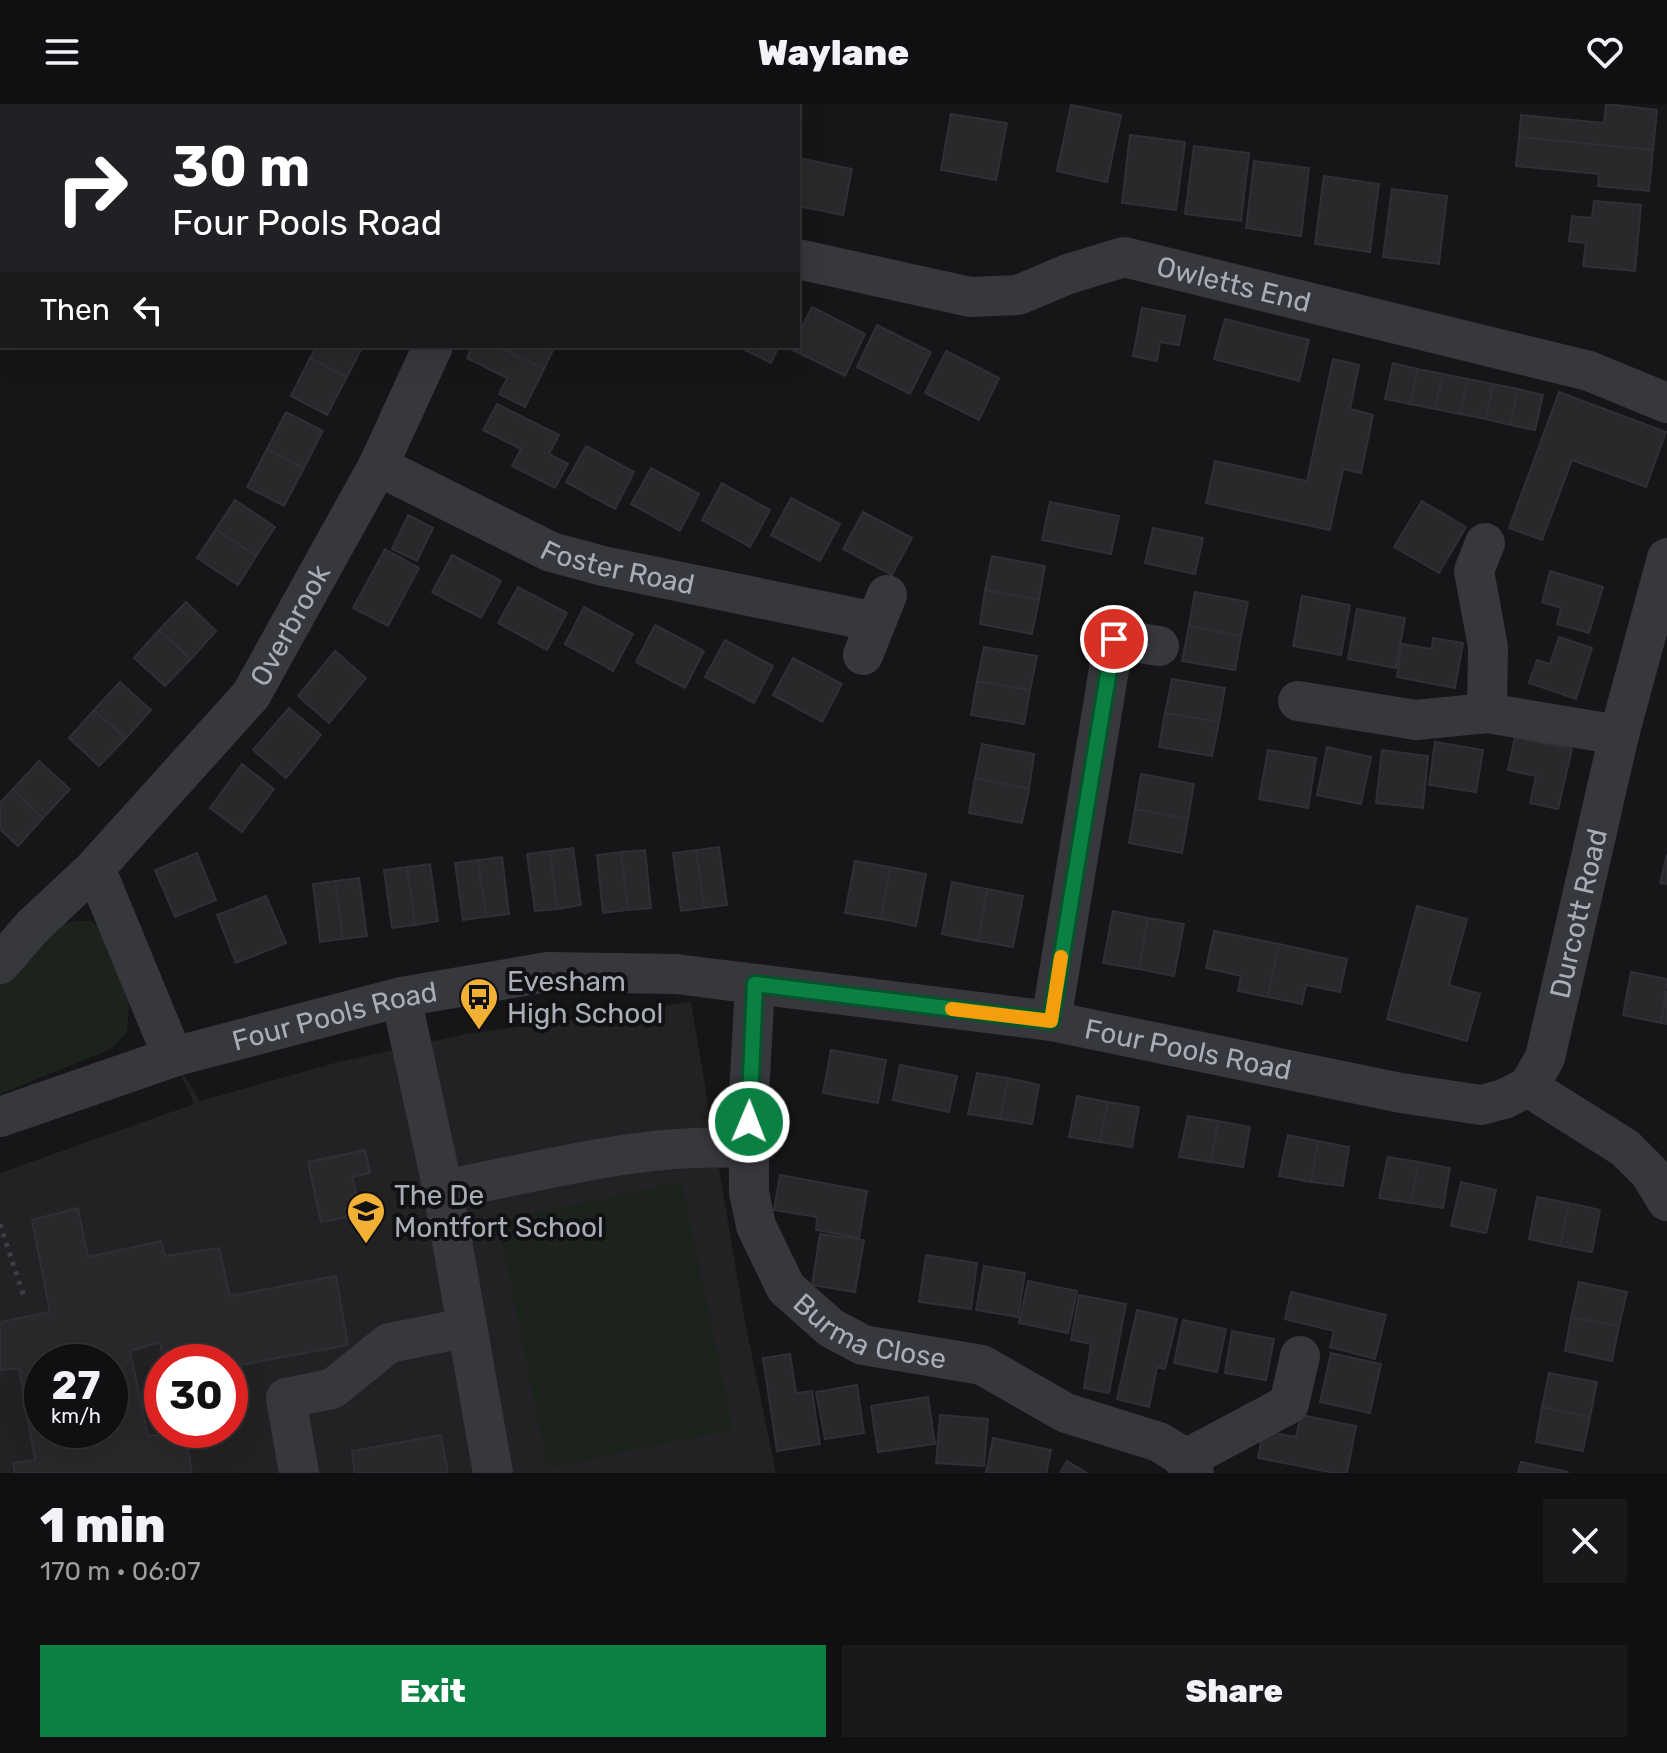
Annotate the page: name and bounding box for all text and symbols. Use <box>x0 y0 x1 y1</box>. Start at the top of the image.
icon: menu <box>40 30 84 74</box>
icon: heart <box>1583 30 1627 74</box>
text: Waylane <box>758 31 909 74</box>
text: 30 m <box>172 134 310 200</box>
icon: right <box>40 136 144 240</box>
text: Four Pools Road <box>172 201 442 244</box>
street label: Owletts End <box>1153 250 1314 319</box>
icon: left <box>126 288 170 332</box>
text: Then <box>40 292 110 328</box>
street label: Foster Road <box>535 534 697 601</box>
street label: Overbrook <box>243 558 337 692</box>
pin <box>1080 605 1148 673</box>
icon: arrive <box>1092 617 1136 661</box>
street label: Durcott Road <box>1543 825 1614 1002</box>
place label: Evesham High School <box>507 965 663 1030</box>
street label: Four Pools Road <box>229 975 440 1058</box>
bus stop icon: Evesham High School <box>458 976 500 1031</box>
street label: Four Pools Road <box>1082 1012 1294 1087</box>
position arrow <box>707 1080 791 1164</box>
place label: The De Montfort School <box>394 1179 604 1244</box>
school or university icon: The De Montfort School <box>345 1190 387 1245</box>
street label: Burma Close <box>786 1287 949 1376</box>
speed limit sign: 30 <box>144 1344 248 1448</box>
text: 27 <box>52 1362 100 1409</box>
text: km/h <box>51 1404 101 1428</box>
text: 1 min <box>40 1497 166 1554</box>
button: close <box>1543 1499 1627 1583</box>
text: 170 m · 06:07 <box>40 1556 200 1587</box>
button: Exit <box>40 1645 826 1737</box>
button: Share <box>842 1645 1627 1737</box>

